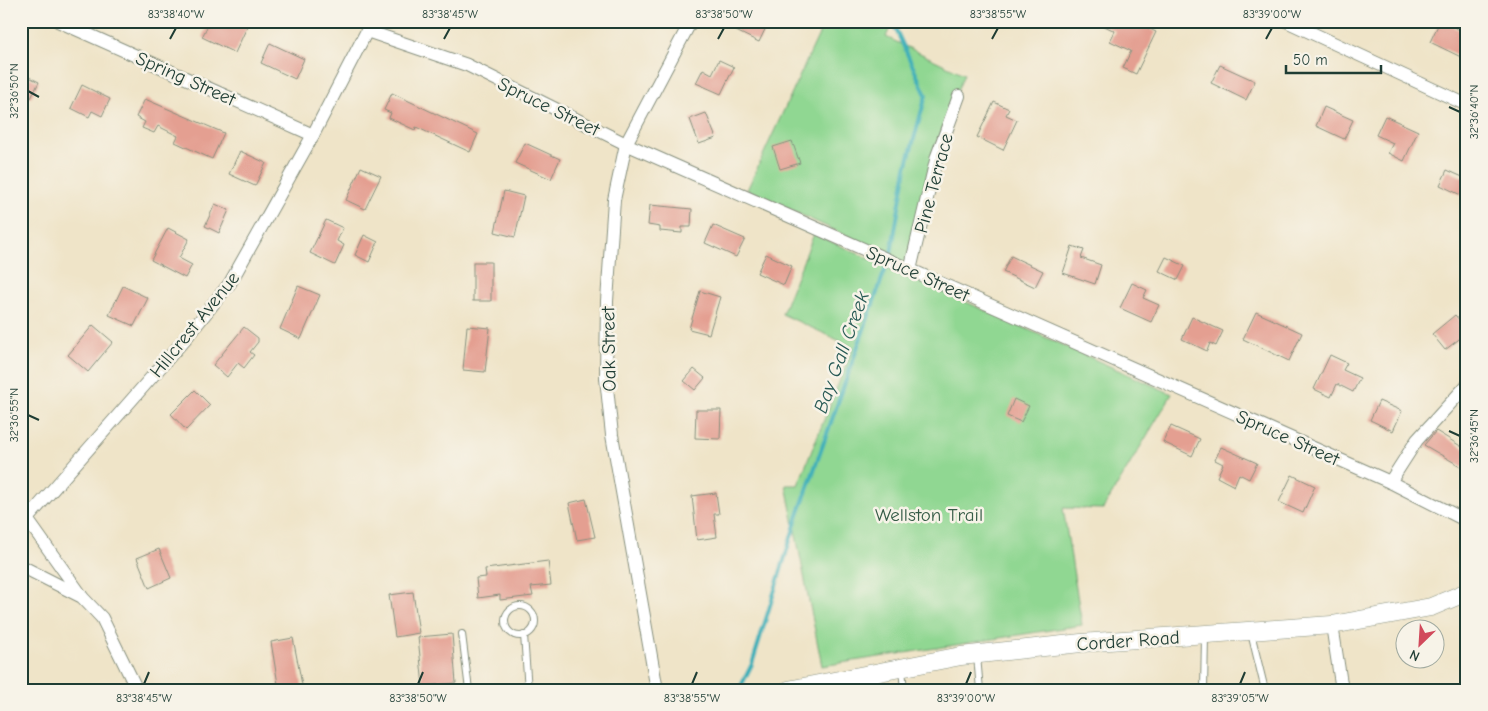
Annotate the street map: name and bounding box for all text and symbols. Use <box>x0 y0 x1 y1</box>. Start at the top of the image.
text: 83°38'40"W <box>148 7 205 21</box>
text: 83°38'45"W <box>422 7 479 21</box>
text: 83°38'50"W <box>695 7 753 21</box>
text: 83°38'55"W <box>970 7 1027 21</box>
text: 83°39'00"W <box>1243 7 1302 21</box>
scale bar <box>1286 42 1380 74</box>
street label: Spring Street <box>132 47 239 111</box>
text: 50 m <box>1293 51 1328 69</box>
text: 32°36'50"N <box>7 63 21 119</box>
street label: Spruce Street <box>494 73 604 141</box>
text: 32°36'40"N <box>1467 85 1481 139</box>
street label: Pine Terrace <box>910 131 958 236</box>
street label: Spruce Street <box>863 241 973 307</box>
street label: Hillcrest Avenue <box>145 267 244 382</box>
water label: Bay Gall Creek <box>809 288 874 416</box>
street label: Oak Street <box>597 306 621 392</box>
text: 32°36'55"N <box>7 388 21 442</box>
street label: Spruce Street <box>1233 405 1343 471</box>
text: 32°36'45"N <box>1467 409 1481 463</box>
park label: Wellston Trail <box>875 504 983 526</box>
north arrow <box>1396 618 1446 668</box>
street label: Corder Road <box>1076 626 1180 656</box>
text: N <box>1407 646 1422 665</box>
text: 83°38'45"W <box>116 691 173 705</box>
text: 83°38'50"W <box>389 691 447 705</box>
text: 83°38'55"W <box>664 691 721 705</box>
text: 83°39'00"W <box>937 691 996 705</box>
text: 83°39'05"W <box>1211 691 1269 705</box>

